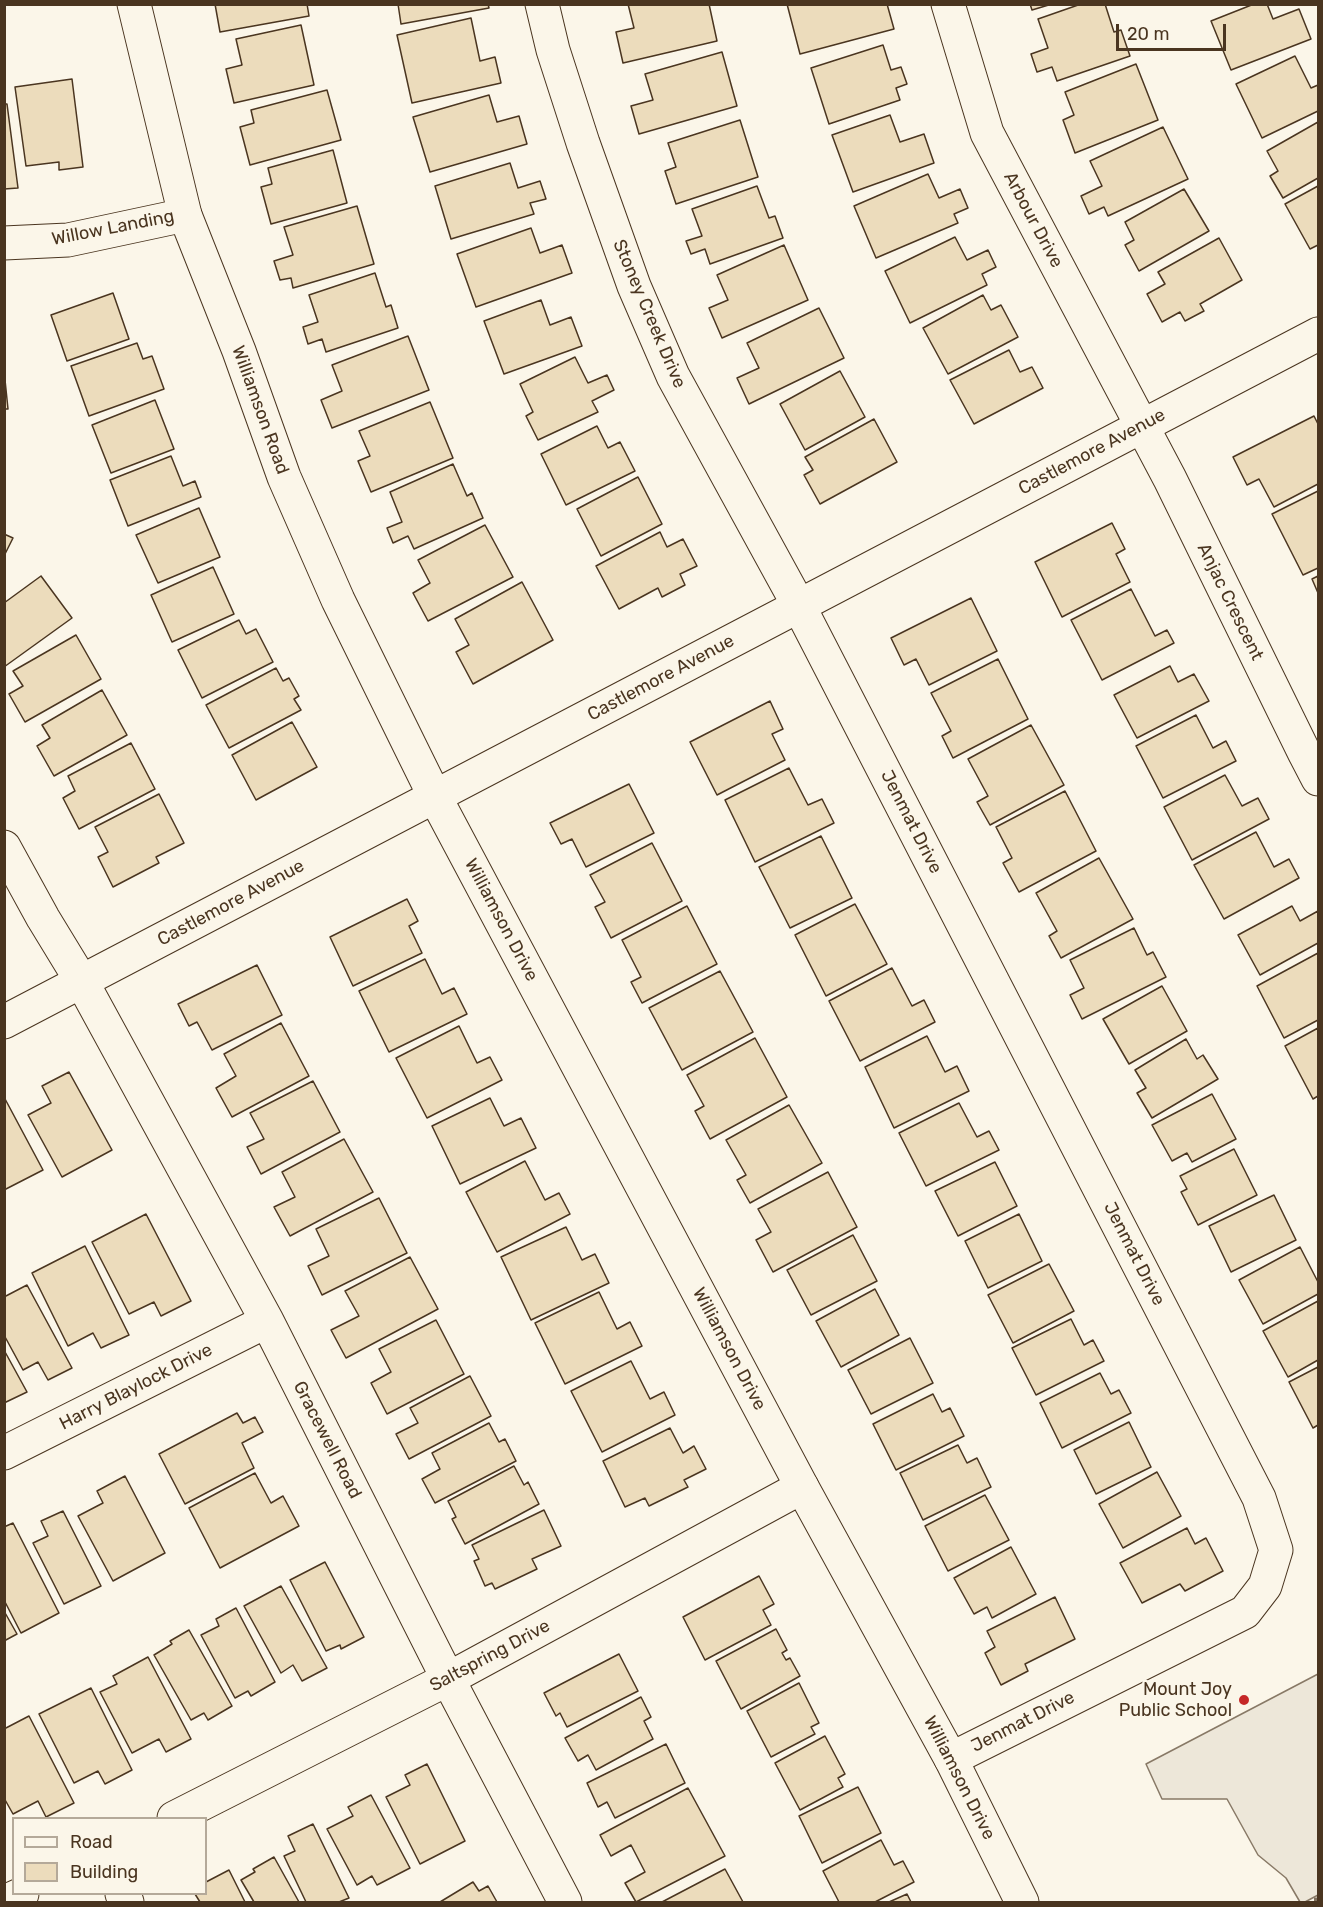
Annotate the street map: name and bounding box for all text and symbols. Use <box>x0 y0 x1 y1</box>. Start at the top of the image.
scale bar <box>1119 12 1228 50</box>
text: 20 m <box>1127 23 1169 45</box>
street label: Arbour Drive <box>999 168 1067 272</box>
street label: Willow Landing <box>50 206 176 250</box>
street label: Stoney Creek Drive <box>608 236 690 392</box>
street label: Williamson Road <box>227 343 293 477</box>
street label: Castlemore Avenue <box>1015 404 1169 500</box>
street label: Anjac Crescent <box>1192 540 1268 664</box>
street label: Castlemore Avenue <box>584 630 738 726</box>
street label: Jenmat Drive <box>876 767 946 877</box>
street label: Castlemore Avenue <box>154 855 308 951</box>
street label: Williamson Drive <box>460 855 542 985</box>
street label: Jenmat Drive <box>1099 1199 1169 1309</box>
street label: Williamson Drive <box>688 1284 770 1414</box>
street label: Harry Blaylock Drive <box>56 1339 216 1435</box>
street label: Gracewell Road <box>288 1378 366 1502</box>
street label: Saltspring Drive <box>426 1615 554 1697</box>
place label: Mount Joy Public School <box>1119 1679 1232 1722</box>
street label: Jenmat Drive <box>968 1687 1078 1757</box>
marker: Mount Joy Public School <box>1237 1693 1251 1707</box>
street label: Williamson Drive <box>919 1713 999 1843</box>
legend <box>12 1817 207 1895</box>
text: Road <box>70 1831 113 1853</box>
text: Building <box>70 1861 138 1883</box>

